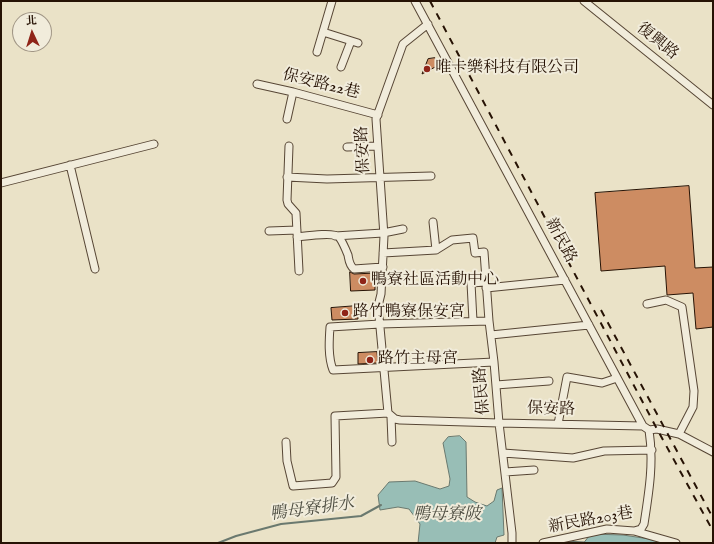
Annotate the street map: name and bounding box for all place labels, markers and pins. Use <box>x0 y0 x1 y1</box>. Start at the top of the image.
place label: 唯卡樂科技有限公司 <box>435 59 579 79</box>
marker: 唯卡樂科技有限公司 <box>422 64 432 74</box>
place label: 鴨寮社區活動中心 <box>371 271 499 291</box>
marker: 鴨寮社區活動中心 <box>358 276 368 286</box>
place label: 路竹鴨寮保安宮 <box>353 303 465 323</box>
marker: 路竹鴨寮保安宮 <box>340 308 350 318</box>
place label: 路竹主母宮 <box>378 350 458 370</box>
marker: 路竹主母宮 <box>365 355 375 365</box>

